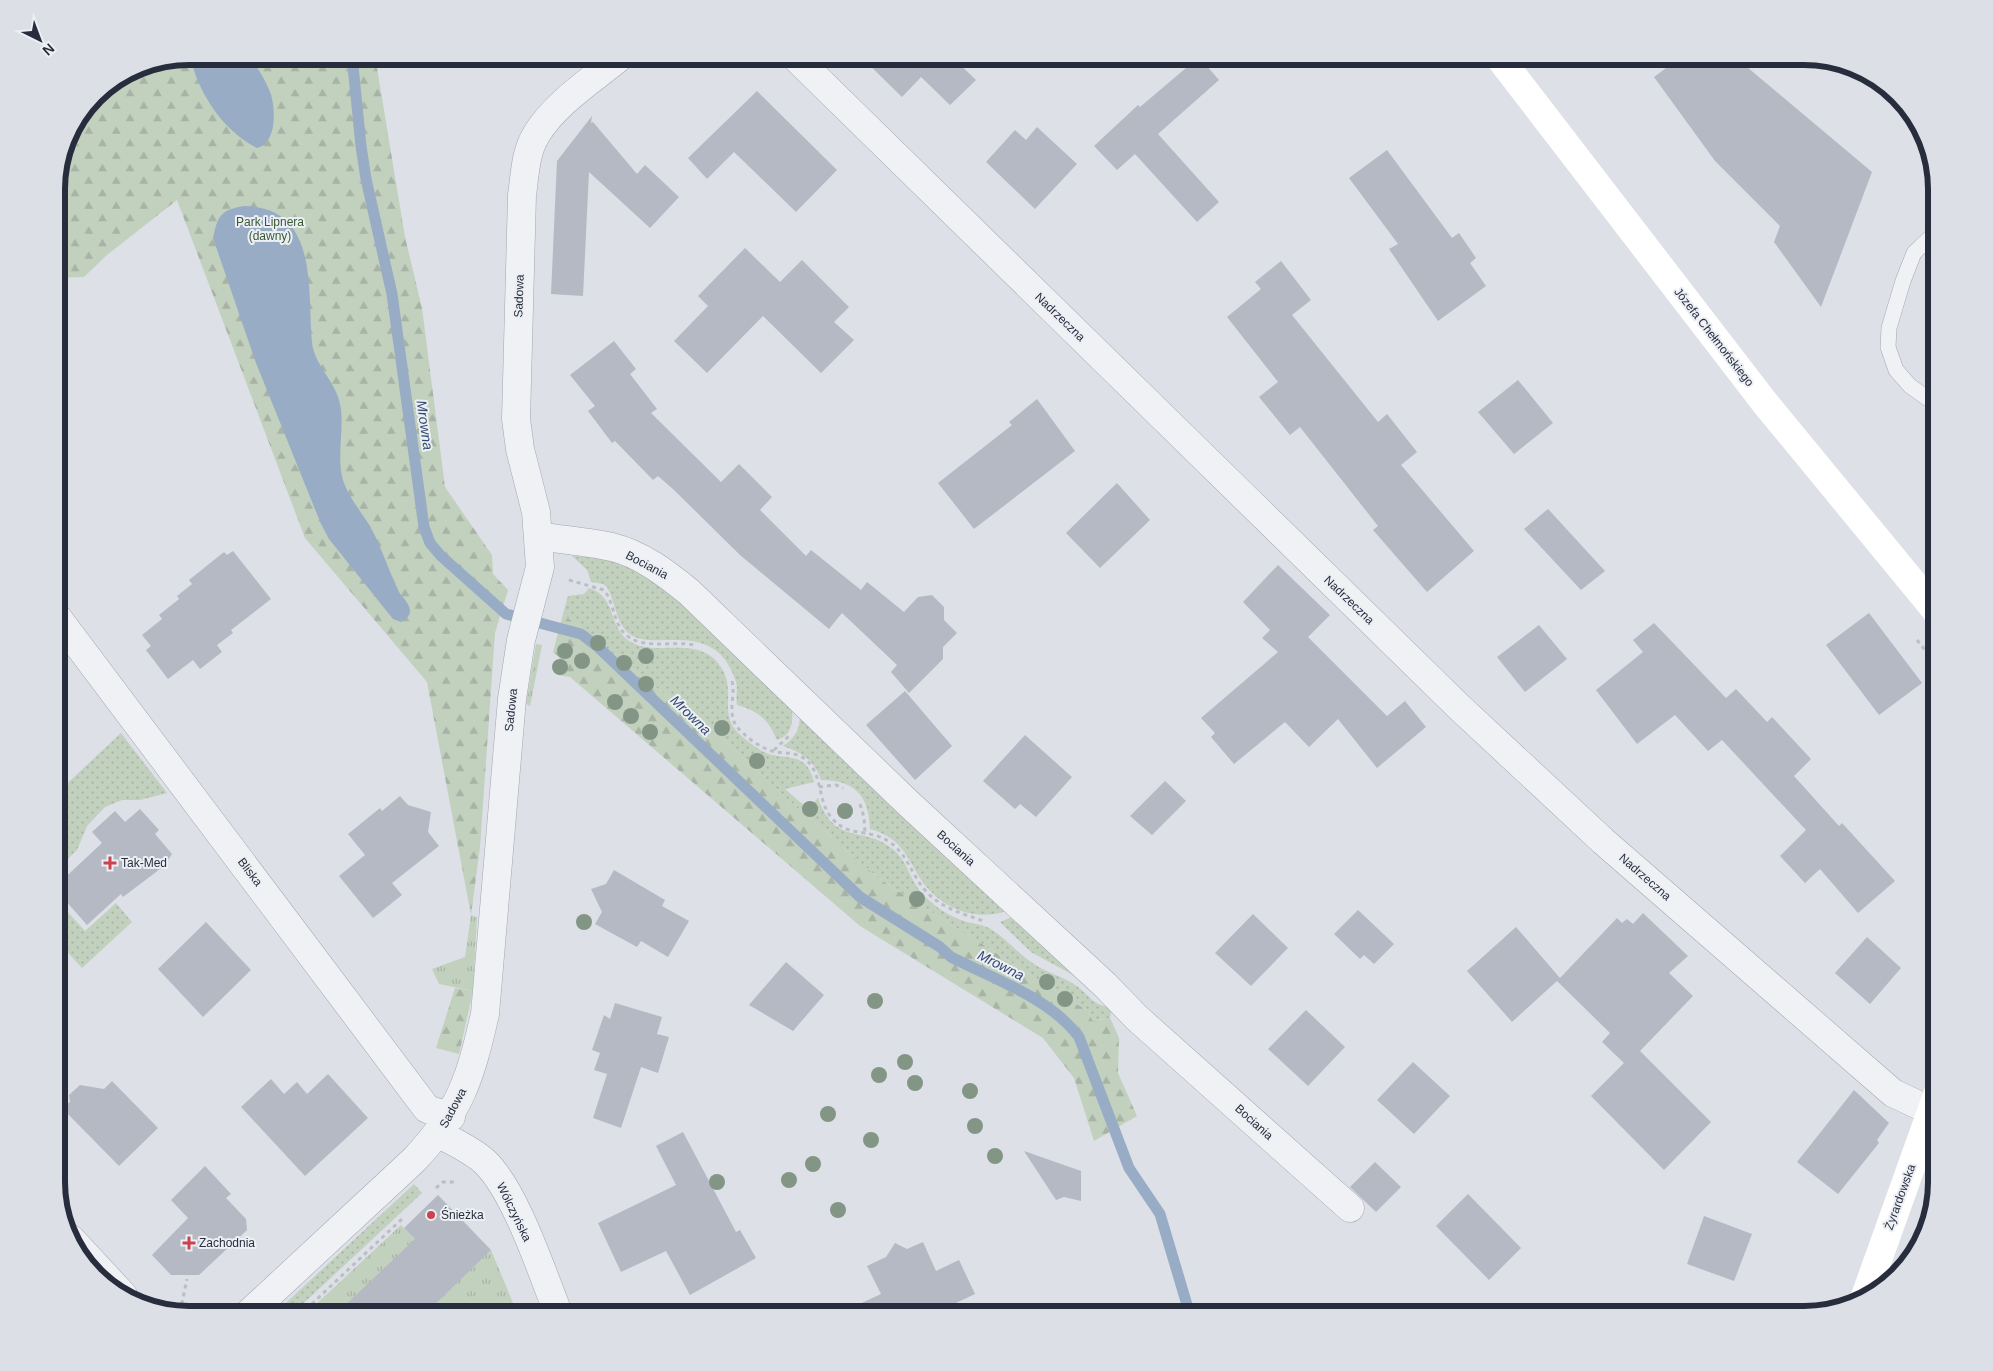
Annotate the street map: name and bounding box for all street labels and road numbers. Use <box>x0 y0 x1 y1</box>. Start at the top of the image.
street label: Sadowa <box>511 274 527 318</box>
street label: Józefa Chełmońskiego <box>1671 285 1757 389</box>
street label: Nadrzeczna <box>1032 290 1088 345</box>
street label: Bociania <box>623 548 671 582</box>
street label: Nadrzeczna <box>1321 573 1377 628</box>
street label: Sadowa <box>502 687 520 732</box>
street label: Bociania <box>934 827 978 869</box>
street label: Nadrzeczna <box>1616 851 1674 904</box>
street label: Bliska <box>235 855 265 889</box>
street label: Sadowa <box>437 1085 470 1130</box>
street label: Bociania <box>1232 1101 1276 1143</box>
street label: Żyrardowska <box>1882 1162 1918 1232</box>
street label: Wólczyńska <box>494 1180 534 1244</box>

